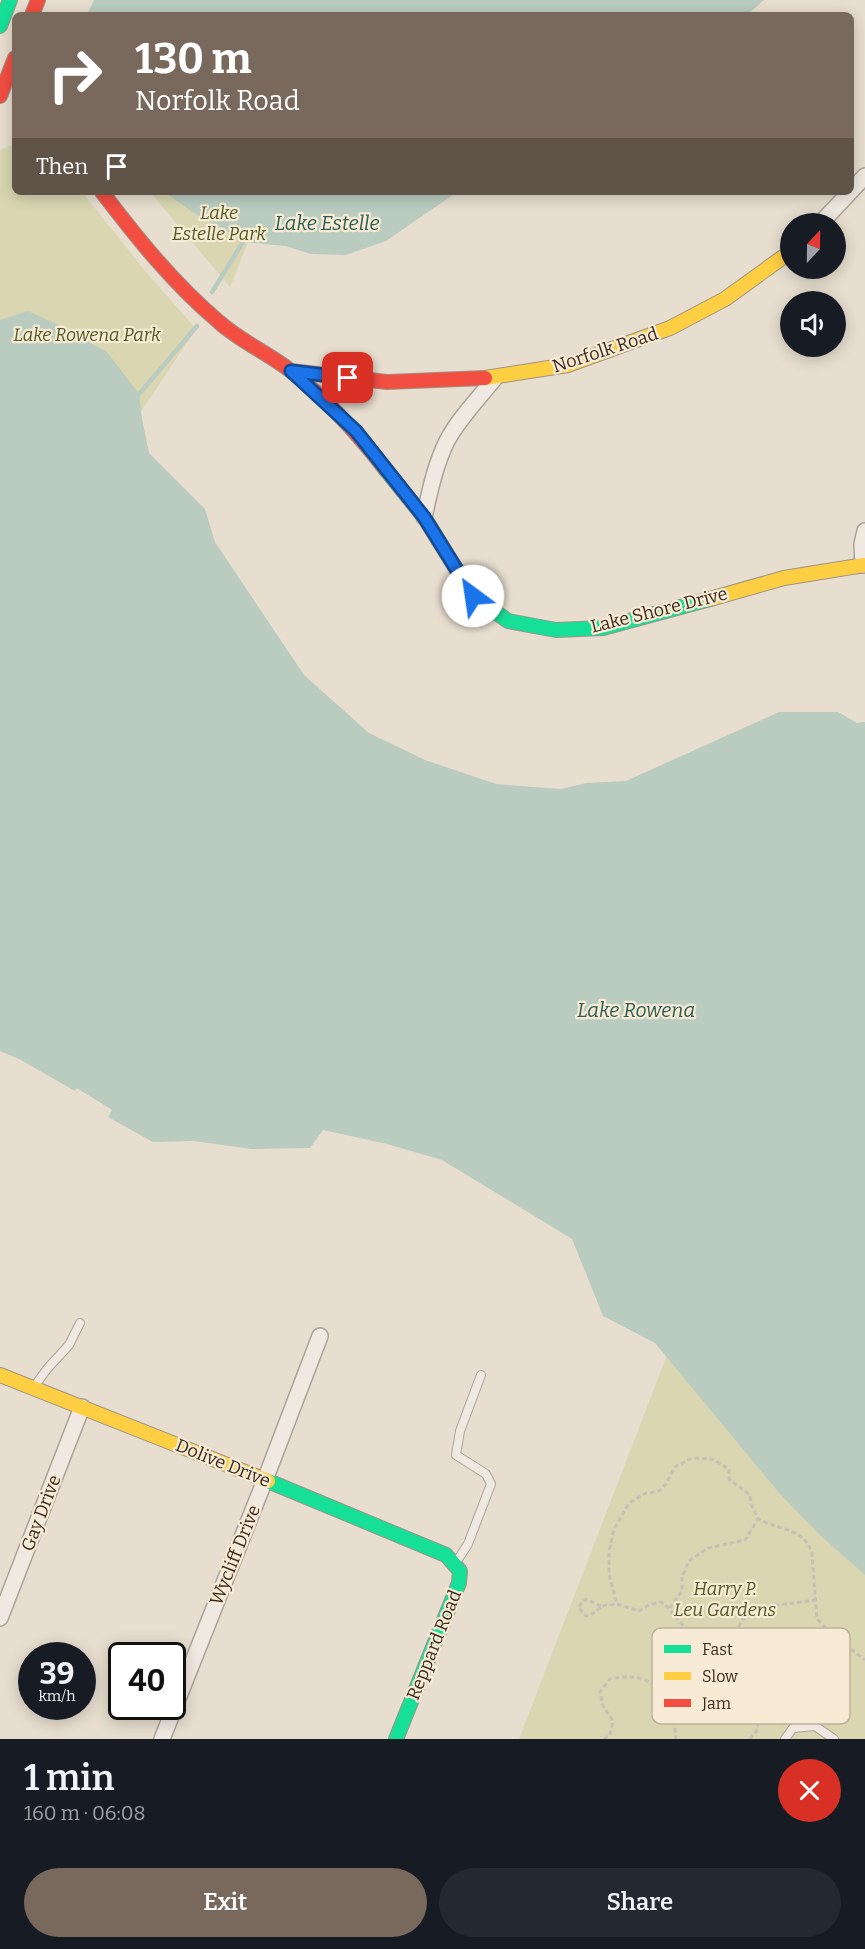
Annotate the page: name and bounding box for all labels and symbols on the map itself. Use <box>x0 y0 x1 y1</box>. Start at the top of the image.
park label: Lake Estelle Park <box>172 202 266 245</box>
water label: Lake Estelle <box>274 211 380 235</box>
north arrow <box>780 213 846 279</box>
street label: Norfolk Road <box>549 322 661 377</box>
park label: Lake Rowena Park <box>13 324 161 346</box>
pin <box>322 352 373 403</box>
position arrow <box>441 564 505 628</box>
street label: Lake Shore Drive <box>588 582 730 638</box>
water label: Lake Rowena <box>577 998 695 1022</box>
street label: Dolive Drive <box>172 1434 274 1492</box>
street label: Gay Drive <box>16 1472 66 1554</box>
street label: Wycliff Drive <box>205 1502 265 1608</box>
park label: Harry P. Leu Gardens <box>674 1578 777 1621</box>
street label: Reppard Road <box>402 1586 466 1703</box>
legend <box>652 1628 850 1724</box>
text: Fast <box>702 1640 733 1659</box>
speed limit sign: 40 <box>108 1642 186 1720</box>
text: Slow <box>702 1667 738 1686</box>
text: Jam <box>701 1694 731 1713</box>

